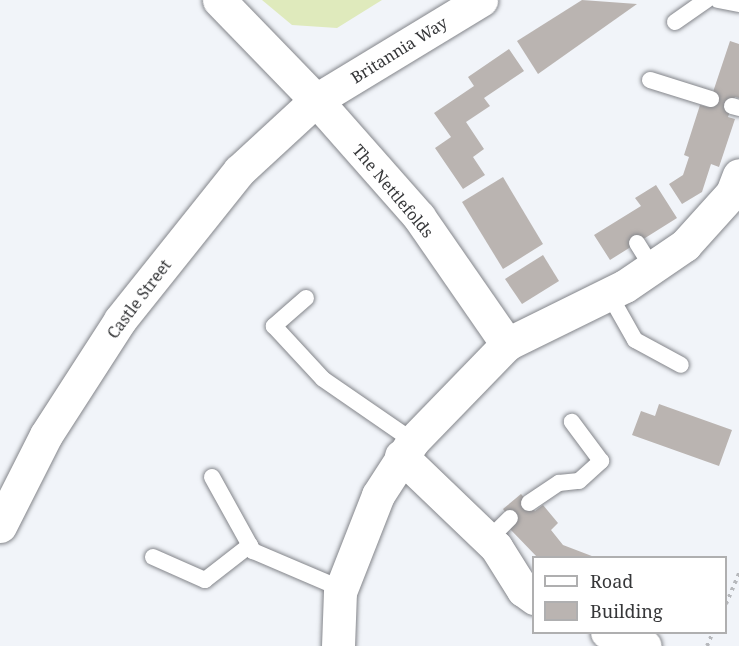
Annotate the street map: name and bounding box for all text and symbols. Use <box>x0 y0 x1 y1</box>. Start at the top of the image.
street label: Britannia Way <box>347 13 451 87</box>
street label: The Nettlefolds <box>349 141 437 241</box>
street label: Castle Street <box>103 256 175 342</box>
legend <box>532 556 727 634</box>
text: Road <box>590 569 633 593</box>
text: Building <box>590 599 663 623</box>

